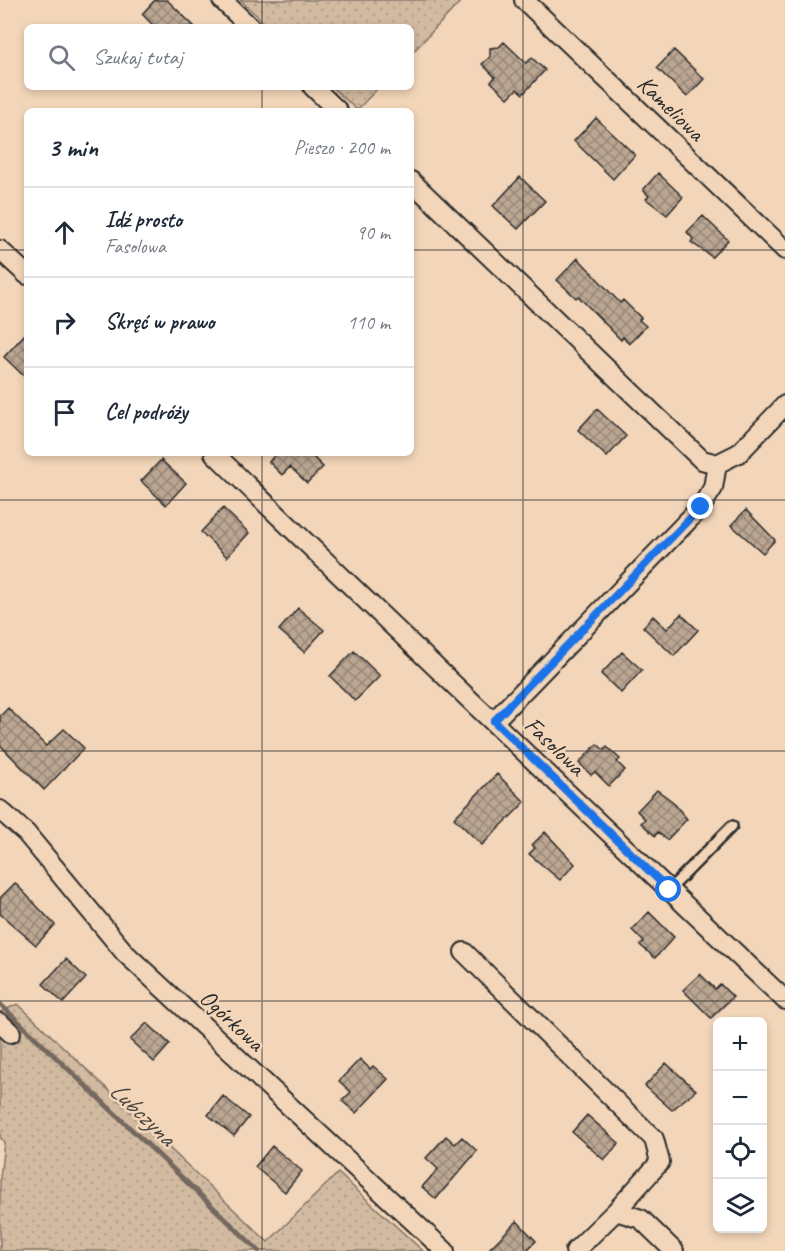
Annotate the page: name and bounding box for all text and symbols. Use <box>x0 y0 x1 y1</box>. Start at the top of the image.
search box <box>24 24 414 90</box>
icon: search <box>45 41 78 74</box>
text: Szukaj tutaj <box>93 43 183 71</box>
street label: Kameliowa <box>631 69 712 148</box>
text: 3 min <box>48 131 98 164</box>
text: Pieszo · 200 m <box>294 135 390 160</box>
text: Idź prosto <box>105 206 182 234</box>
icon: ahead <box>48 216 81 249</box>
text: 90 m <box>356 220 390 245</box>
text: Fasolowa <box>105 234 166 259</box>
icon: right <box>48 306 81 339</box>
text: Skręć w prawo <box>105 308 214 336</box>
text: 110 m <box>347 310 390 335</box>
icon: arrive <box>48 396 81 429</box>
text: Cel podróży <box>105 398 188 426</box>
route end <box>687 493 713 519</box>
street label: Fasolowa <box>518 710 593 783</box>
route start <box>655 876 681 902</box>
street label: Ogórkowa <box>194 983 271 1058</box>
map controls <box>713 1017 767 1233</box>
button: + <box>713 1017 767 1071</box>
button: − <box>713 1071 767 1125</box>
water label: Lubczyna <box>103 1074 184 1154</box>
button: locate <box>713 1125 767 1179</box>
button: layers <box>713 1179 767 1233</box>

